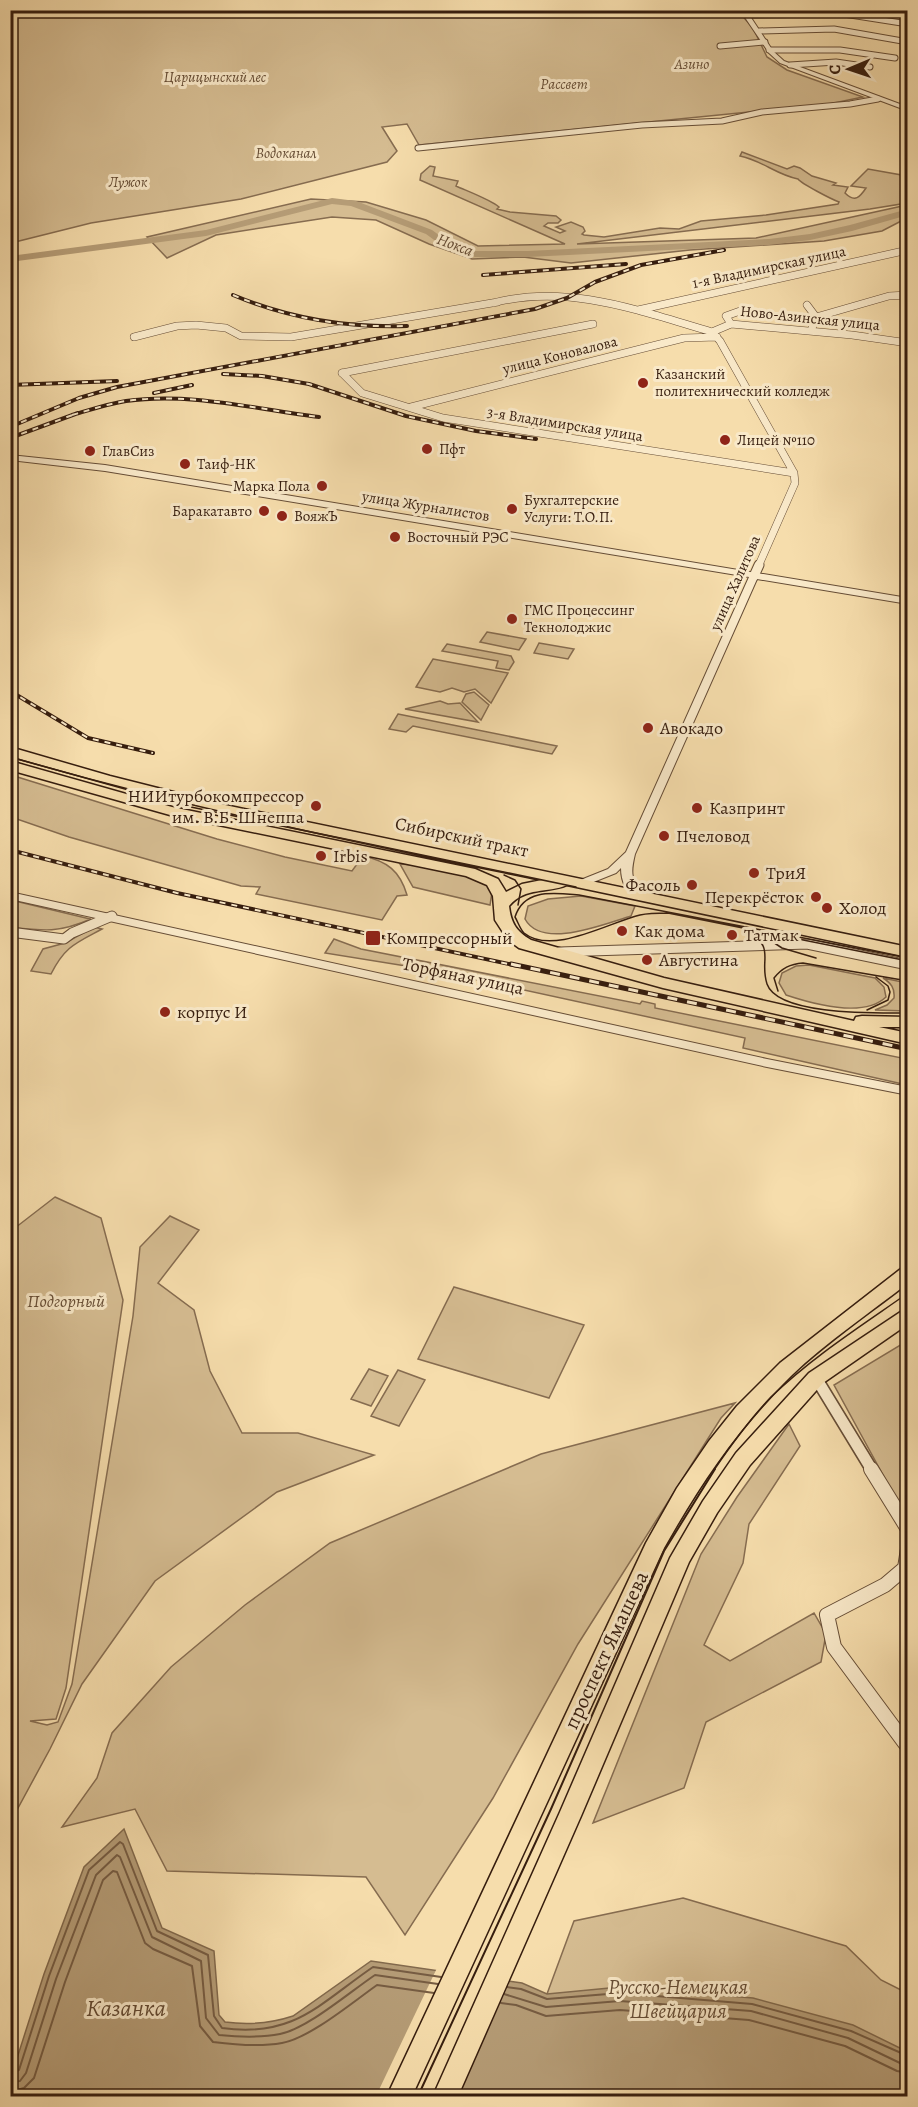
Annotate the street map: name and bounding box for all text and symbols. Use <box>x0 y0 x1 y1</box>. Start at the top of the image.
north arrow <box>819 39 879 99</box>
park label: Азино <box>673 54 710 74</box>
text: С <box>824 64 846 75</box>
park label: Царицынский лес <box>164 67 267 87</box>
park label: Рассвет <box>540 74 588 94</box>
park label: Водоканал <box>256 143 317 163</box>
park label: Лужок <box>108 172 148 192</box>
water label: Нокса <box>433 228 477 262</box>
street label: 1-я Владимирская улица <box>690 241 848 293</box>
street label: Ново-Азинская улица <box>739 301 881 335</box>
street label: улица Коновалова <box>500 331 619 379</box>
place label: Казанский политехнический колледж <box>655 364 830 401</box>
marker: Казанский политехнический колледж <box>636 376 650 390</box>
street label: 3-я Владимирская улица <box>486 402 644 446</box>
place label: Лицей №110 <box>737 430 815 450</box>
marker: Лицей №110 <box>718 433 732 447</box>
place label: Пфт <box>439 439 465 459</box>
place label: ГлавСиз <box>102 441 154 461</box>
marker: Пфт <box>420 442 434 456</box>
marker: ГлавСиз <box>83 444 97 458</box>
place label: Таиф-НК <box>197 454 256 474</box>
marker: Таиф-НК <box>178 457 192 471</box>
place label: Марка Пола <box>233 476 310 496</box>
marker: Марка Пола <box>315 479 329 493</box>
street label: улица Журналистов <box>360 486 491 526</box>
place label: Бухгалтерские Услуги: Т.О.П. <box>524 490 619 527</box>
place label: Баракатавто <box>172 501 252 521</box>
marker: Бухгалтерские Услуги: Т.О.П. <box>505 502 519 516</box>
marker: Баракатавто <box>257 504 271 518</box>
place label: ВояжЪ <box>294 506 337 526</box>
marker: ВояжЪ <box>275 509 289 523</box>
place label: Восточный РЭС <box>407 527 509 547</box>
marker: Восточный РЭС <box>388 530 402 544</box>
street label: улица Халитова <box>705 532 765 635</box>
place label: ГМС Процессинг Текнолоджис <box>524 600 635 637</box>
marker: ГМС Процессинг Текнолоджис <box>505 612 519 626</box>
place label: Авокадо <box>659 716 723 740</box>
marker: Авокадо <box>641 721 655 735</box>
place label: НИИтурбокомпрессор им. В.Б. Шнеппа <box>127 784 305 829</box>
place label: Казпринт <box>709 796 785 820</box>
marker: НИИтурбокомпрессор им. В.Б. Шнеппа <box>309 799 323 813</box>
marker: Казпринт <box>690 801 704 815</box>
street label: Сибирский тракт <box>393 811 531 863</box>
place label: Пчеловод <box>676 824 750 848</box>
marker: Пчеловод <box>657 829 671 843</box>
place label: Irbis <box>333 844 368 868</box>
marker: Irbis <box>314 849 328 863</box>
place label: ТриЯ <box>766 861 806 885</box>
marker: ТриЯ <box>747 866 761 880</box>
place label: Фасоль <box>626 873 680 897</box>
marker: Фасоль <box>685 878 699 892</box>
place label: Перекрёсток <box>704 885 804 909</box>
marker: Перекрёсток <box>809 890 823 904</box>
place label: Холод <box>839 896 886 920</box>
marker: Холод <box>820 901 834 915</box>
place label: Как дома <box>634 919 706 943</box>
place label: Татмак <box>744 923 799 947</box>
marker: Как дома <box>615 924 629 938</box>
place label: Компрессорный <box>386 926 513 950</box>
marker: Татмак <box>725 928 739 942</box>
marker: Компрессорный <box>364 929 382 947</box>
place label: Августина <box>658 948 739 972</box>
street label: Торфяная улица <box>400 951 527 1001</box>
marker: Августина <box>640 953 654 967</box>
place label: корпус И <box>177 1000 248 1024</box>
marker: корпус И <box>158 1005 172 1019</box>
park label: Подгорный <box>27 1289 105 1313</box>
street label: проспект Ямашева <box>557 1566 655 1734</box>
park label: Русско-Немецкая Швейцария <box>608 1973 748 2025</box>
water label: Казанка <box>86 1992 166 2024</box>

